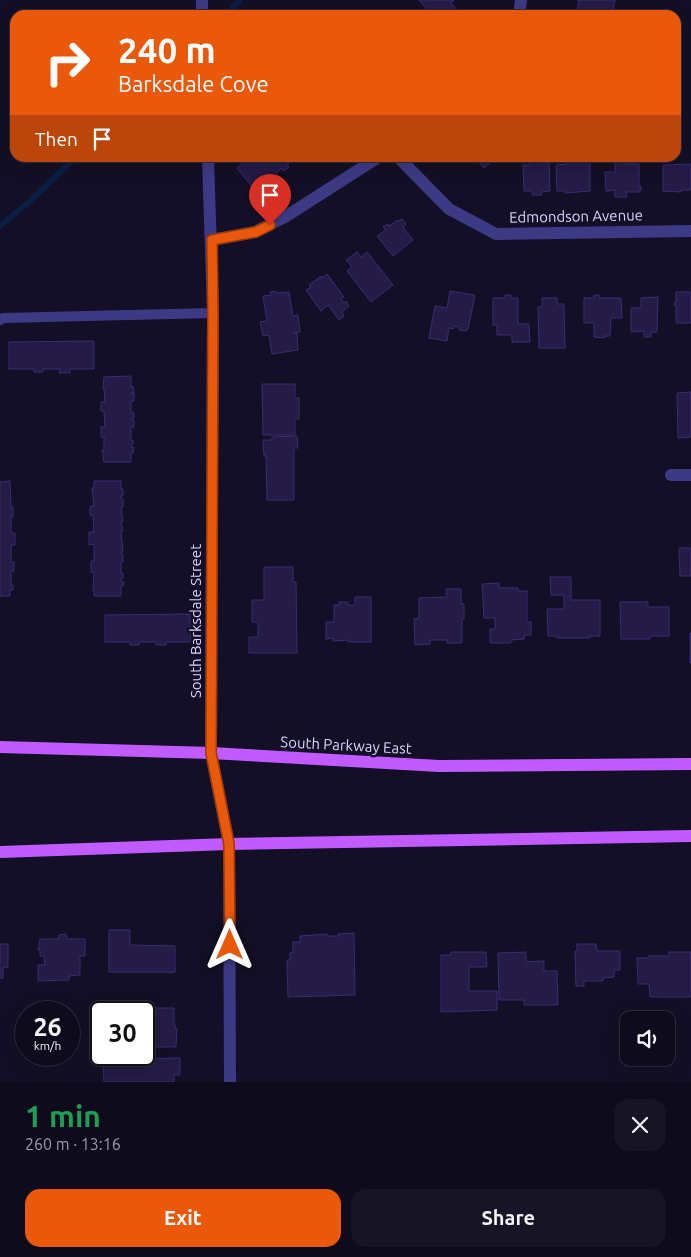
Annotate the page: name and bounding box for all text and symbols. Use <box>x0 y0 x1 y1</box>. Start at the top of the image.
icon: right <box>35 30 100 95</box>
text: 240 m <box>118 30 216 70</box>
text: Barksdale Cove <box>118 71 269 96</box>
icon: arrive <box>88 125 116 153</box>
text: Then <box>35 128 78 150</box>
pin <box>249 174 291 225</box>
icon: arrive <box>256 181 284 209</box>
street label: Edmondson Avenue <box>509 206 643 226</box>
street label: South Barksdale Street <box>187 544 204 698</box>
street label: South Parkway East <box>280 733 412 757</box>
position arrow <box>203 918 255 970</box>
speed limit sign: 30 <box>90 1001 155 1066</box>
map controls <box>620 1011 675 1066</box>
button: sound <box>620 1011 675 1066</box>
text: 26 <box>33 1013 62 1041</box>
text: km/h <box>34 1039 61 1052</box>
text: 1 min <box>25 1099 101 1133</box>
button: close <box>614 1099 666 1151</box>
text: 260 m · 13:16 <box>25 1135 121 1153</box>
button: Exit <box>25 1189 341 1247</box>
button: Share <box>351 1189 666 1247</box>

